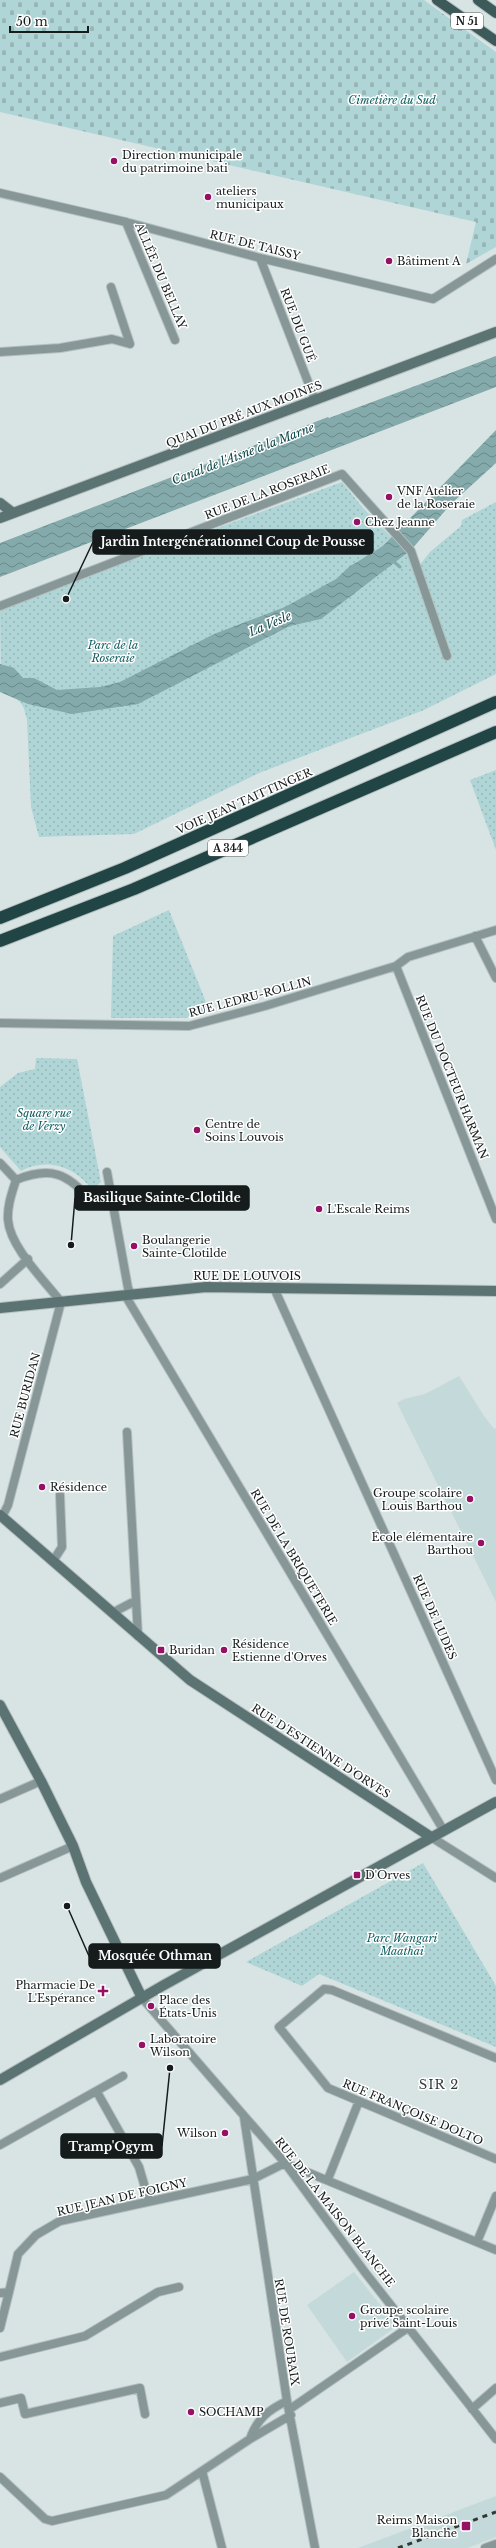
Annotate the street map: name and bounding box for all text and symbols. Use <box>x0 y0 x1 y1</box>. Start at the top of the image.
scale bar <box>10 8 88 34</box>
road number: N 51 <box>451 13 483 29</box>
text: 50 m <box>16 14 48 29</box>
park label: Cimetière du Sud <box>348 93 436 107</box>
place label: Direction municipale du patrimoine bati <box>122 148 242 175</box>
marker: Direction municipale du patrimoine bati <box>109 156 119 166</box>
place label: ateliers municipaux <box>216 184 284 211</box>
marker: ateliers municipaux <box>203 192 213 202</box>
street label: ALLÉE DU BELLAY <box>132 220 190 332</box>
street label: RUE DE TAISSY <box>208 227 303 263</box>
place label: Bâtiment A <box>397 254 461 268</box>
marker: Bâtiment A <box>384 256 394 266</box>
street label: RUE DU GUÉ <box>277 286 319 364</box>
street label: QUAI DU PRÉ AUX MOINES <box>164 378 324 450</box>
water label: Canal de l'Aisne à la Marne <box>169 419 317 488</box>
street label: RUE DE LA ROSERAIE <box>203 462 331 522</box>
place label: VNF Atelier de la Roseraie <box>396 484 475 511</box>
marker: VNF Atelier de la Roseraie <box>384 492 394 502</box>
place label: Chez Jeanne <box>365 515 435 529</box>
marker: Chez Jeanne <box>352 517 362 527</box>
callout: Jardin Intergénérationnel Coup de Pousse <box>93 530 373 554</box>
text: Jardin Intergénérationnel Coup de Pousse <box>98 534 365 549</box>
water label: La Vesle <box>245 608 294 640</box>
park label: Parc de la Roseraie <box>87 638 138 665</box>
street label: VOIE JEAN TAITTINGER <box>173 765 314 838</box>
road number: A 344 <box>208 840 248 856</box>
street label: RUE LEDRU-ROLLIN <box>187 974 313 1020</box>
street label: RUE DU DOCTEUR HARMAN <box>413 993 491 1161</box>
park label: Square rue de Verzy <box>17 1106 71 1133</box>
place label: Centre de Soins Louvois <box>205 1117 284 1144</box>
marker: Centre de Soins Louvois <box>192 1125 202 1135</box>
callout: Basilique Sainte-Clotilde <box>75 1186 249 1210</box>
text: Basilique Sainte-Clotilde <box>83 1190 241 1205</box>
place label: L'Escale Reims <box>327 1202 410 1216</box>
marker: L'Escale Reims <box>314 1204 324 1214</box>
place label: Boulangerie Sainte-Clotilde <box>142 1233 227 1260</box>
marker: Boulangerie Sainte-Clotilde <box>129 1241 139 1251</box>
street label: RUE DE LOUVOIS <box>193 1269 301 1283</box>
street label: RUE BURIDAN <box>7 1351 43 1439</box>
place label: Résidence <box>50 1480 107 1494</box>
marker: Résidence <box>37 1482 47 1492</box>
street label: RUE DE LA BRIQUETERIE <box>248 1486 340 1628</box>
place label: Groupe scolaire Louis Barthou <box>373 1486 463 1513</box>
marker: Groupe scolaire Louis Barthou <box>465 1494 475 1504</box>
place label: École élémentaire Barthou <box>372 1530 474 1557</box>
marker: École élémentaire Barthou <box>476 1538 486 1548</box>
street label: RUE DE LUDES <box>410 1572 460 1662</box>
place label: Résidence Estienne d'Orves <box>232 1637 327 1664</box>
place label: Buridan <box>169 1643 215 1657</box>
marker: Buridan <box>156 1645 166 1655</box>
marker: Résidence Estienne d'Orves <box>219 1645 229 1655</box>
street label: RUE D'ESTIENNE D'ORVES <box>249 1701 393 1801</box>
place label: D'Orves <box>365 1868 410 1882</box>
marker: D'Orves <box>352 1870 362 1880</box>
park label: Parc Wangari Maathai <box>366 1931 438 1958</box>
callout: Mosquée Othman <box>89 1944 220 1968</box>
text: Mosquée Othman <box>98 1948 212 1963</box>
place label: Pharmacie De L'Espérance <box>16 1978 95 2005</box>
marker: Pharmacie De L'Espérance <box>98 1986 108 1996</box>
place label: Place des États-Unis <box>159 1993 217 2020</box>
marker: Place des États-Unis <box>146 2001 156 2011</box>
place label: Laboratoire Wilson <box>149 2032 216 2059</box>
marker: Laboratoire Wilson <box>137 2040 147 2050</box>
street label: RUE FRANÇOISE DOLTO <box>341 2076 485 2148</box>
district label: SIR 2 <box>419 2076 459 2093</box>
place label: Wilson <box>176 2126 217 2140</box>
marker: Wilson <box>220 2128 230 2138</box>
callout: Tramp'Ogym <box>61 2134 162 2158</box>
street label: RUE DE LA MAISON BLANCHE <box>272 2134 398 2290</box>
text: Tramp'Ogym <box>68 2139 155 2154</box>
street label: RUE JEAN DE FOIGNY <box>55 2175 189 2219</box>
street label: RUE DE ROUBAIX <box>272 2277 303 2388</box>
place label: Groupe scolaire privé Saint-Louis <box>360 2303 457 2330</box>
marker: Groupe scolaire privé Saint-Louis <box>347 2311 357 2321</box>
place label: SOCHAMP <box>199 2405 264 2419</box>
marker: SOCHAMP <box>186 2407 196 2417</box>
place label: Reims Maison Blanche <box>377 2513 457 2540</box>
marker: Reims Maison Blanche <box>460 2520 472 2532</box>

